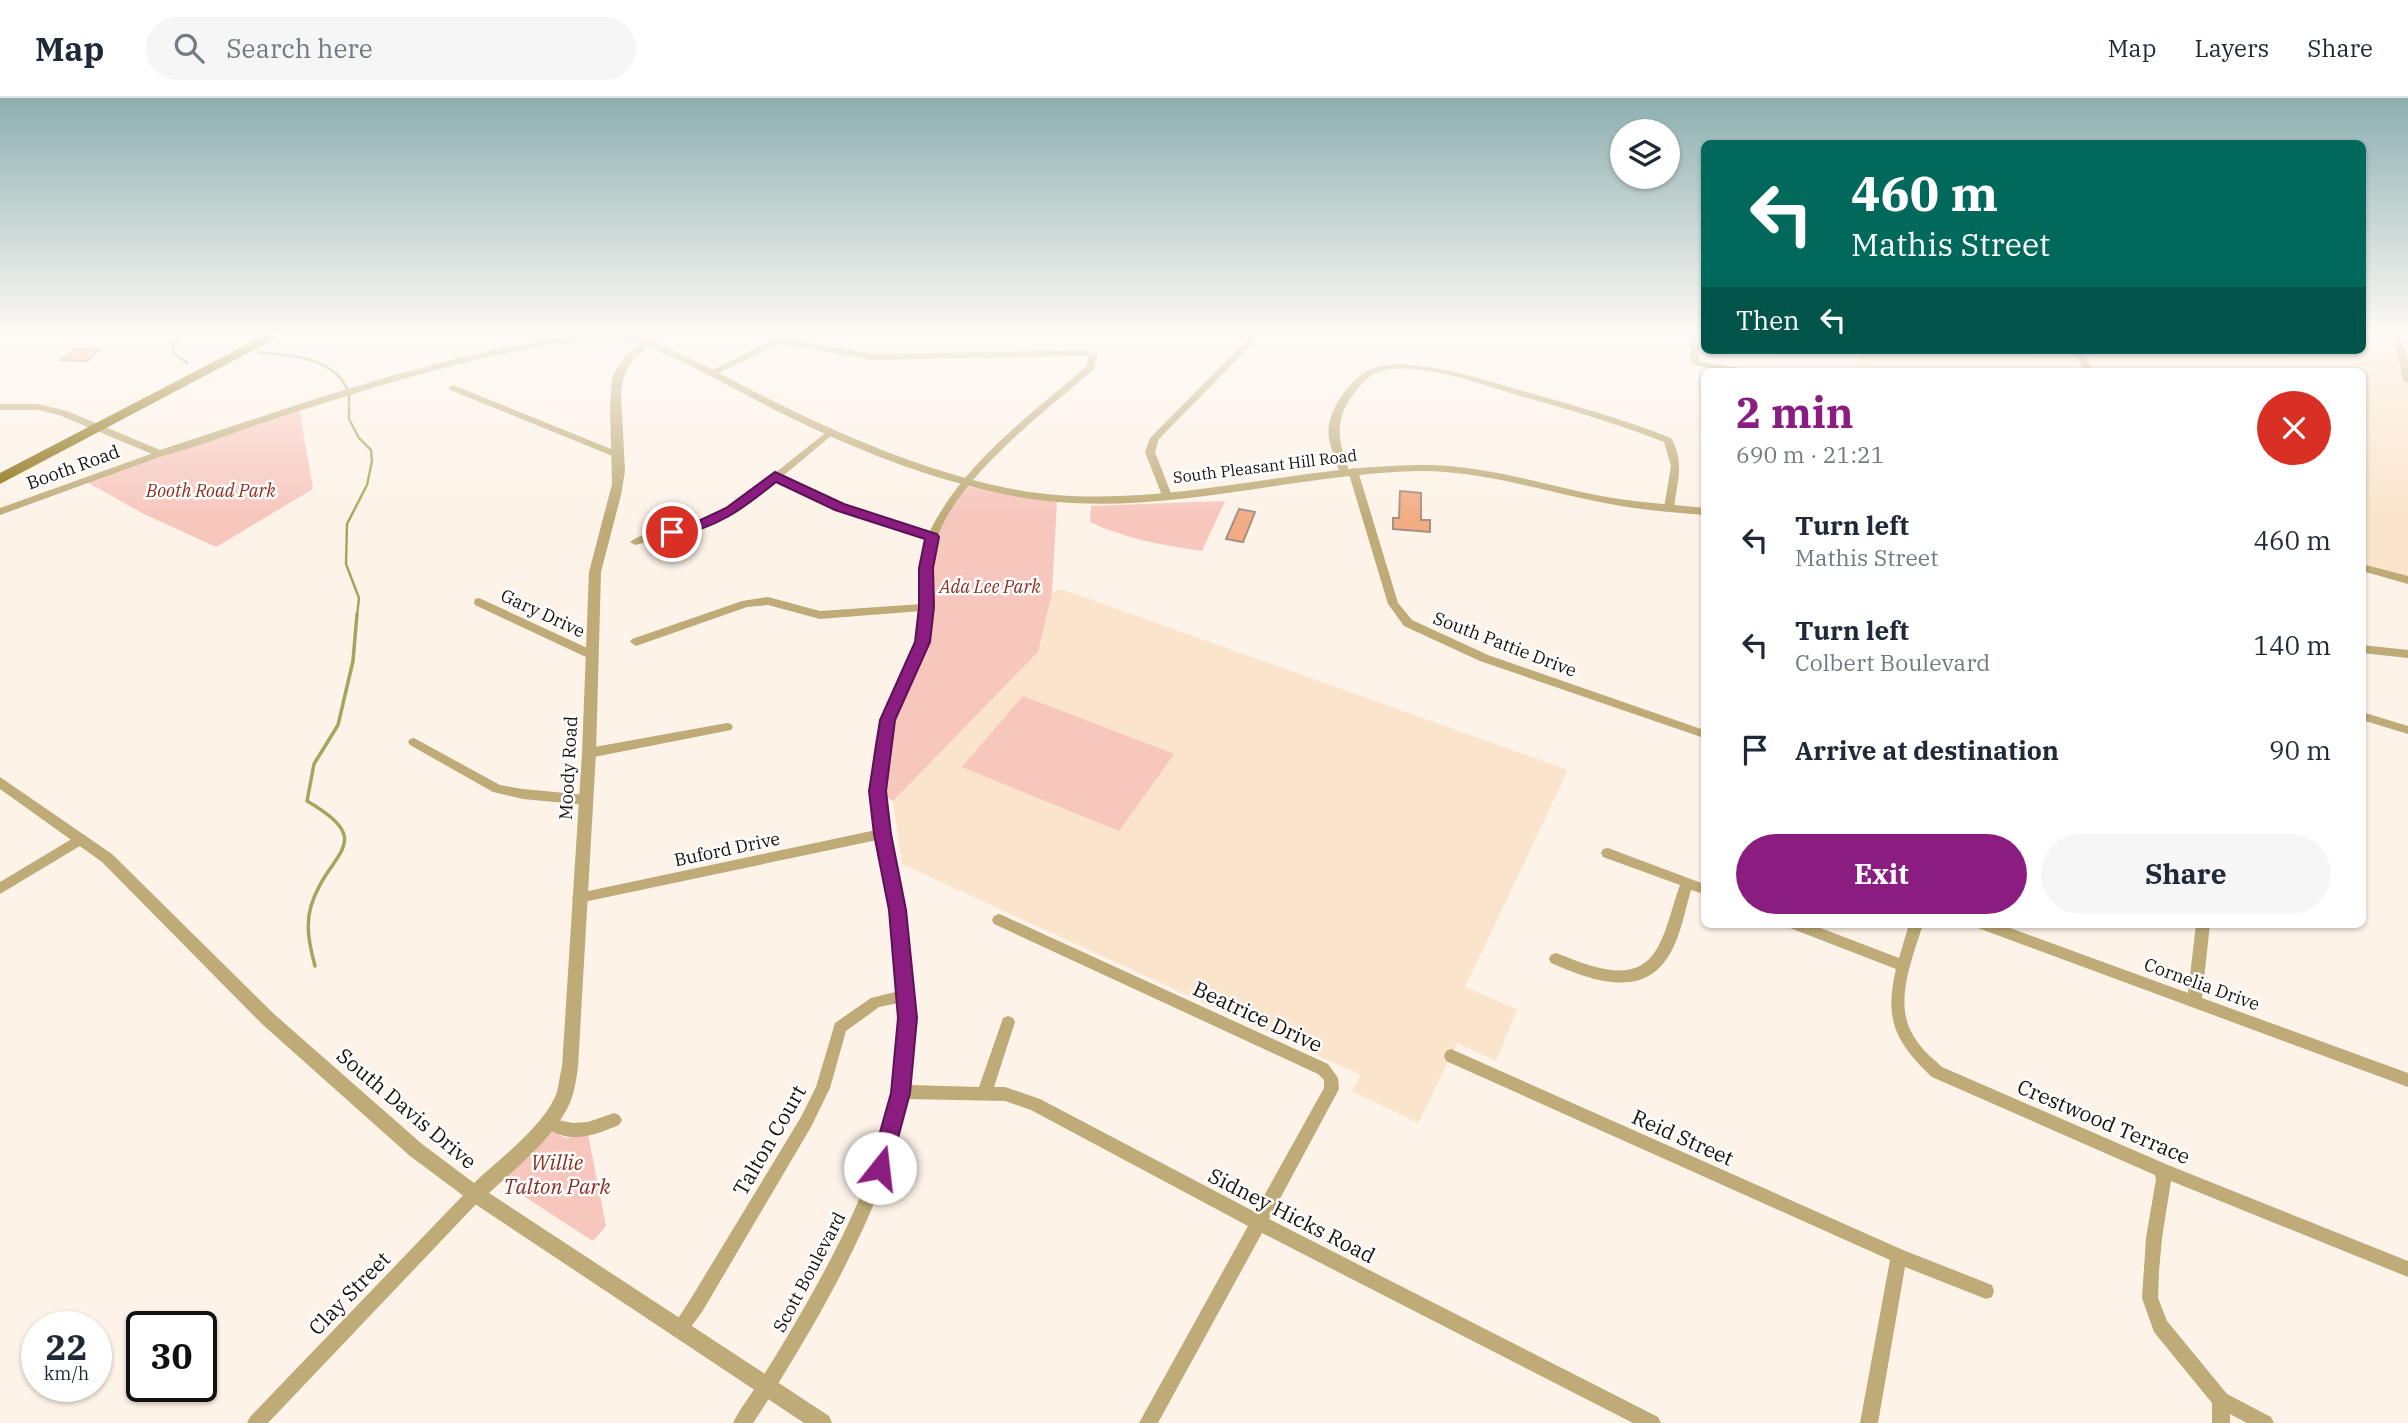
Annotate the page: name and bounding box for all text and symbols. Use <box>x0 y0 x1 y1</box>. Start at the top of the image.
search box <box>146 17 636 80</box>
text: Map <box>35 27 104 70</box>
icon: search <box>170 29 208 67</box>
text: Search here <box>226 31 373 65</box>
text: Map <box>2108 32 2156 64</box>
text: Layers <box>2194 32 2269 64</box>
text: Share <box>2307 32 2373 64</box>
map controls <box>1610 119 1680 189</box>
button: layers <box>1610 119 1680 189</box>
text: 460 m <box>1851 161 1998 224</box>
icon: left <box>1736 168 1827 259</box>
text: Mathis Street <box>1851 223 2050 265</box>
icon: left <box>1814 301 1852 339</box>
text: Then <box>1736 303 1800 337</box>
text: 2 min <box>1736 385 1854 440</box>
button: close <box>2257 391 2331 465</box>
text: 690 m · 21:21 <box>1736 439 1885 469</box>
street label: Booth Road <box>23 440 123 494</box>
street label: South Pleasant Hill Road <box>1172 445 1358 487</box>
park label: Booth Road Park <box>145 479 276 502</box>
pin <box>642 502 702 562</box>
text: Turn left <box>1795 508 1909 542</box>
icon: arrive <box>653 513 691 551</box>
icon: left <box>1736 521 1774 559</box>
text: 460 m <box>2253 523 2331 557</box>
text: Mathis Street <box>1795 542 1938 572</box>
park label: Ada Lee Park <box>938 575 1041 598</box>
street label: Gary Drive <box>497 583 589 643</box>
street label: South Pattie Drive <box>1430 606 1580 682</box>
text: Turn left <box>1795 613 1909 647</box>
icon: left <box>1736 626 1774 664</box>
text: 140 m <box>2253 628 2331 662</box>
text: Colbert Boulevard <box>1795 647 1990 677</box>
street label: Moody Road <box>554 715 582 821</box>
icon: arrive <box>1736 731 1774 769</box>
text: Arrive at destination <box>1795 733 2059 767</box>
text: 90 m <box>2269 733 2331 767</box>
street label: Buford Drive <box>672 827 782 871</box>
button: Exit <box>1736 834 2027 914</box>
button: Share <box>2041 834 2331 914</box>
street label: Cornelia Drive <box>2141 952 2263 1016</box>
street label: Beatrice Drive <box>1189 974 1327 1058</box>
street label: South Davis Drive <box>331 1041 483 1175</box>
street label: Crestwood Terrace <box>2013 1072 2195 1170</box>
street label: Talton Court <box>726 1080 812 1200</box>
street label: Reid Street <box>1628 1102 1738 1172</box>
position arrow <box>843 1131 917 1205</box>
park label: Willie Talton Park <box>503 1148 612 1200</box>
street label: Sidney Hicks Road <box>1204 1161 1380 1269</box>
street label: Scott Boulevard <box>768 1208 850 1336</box>
street label: Clay Street <box>302 1245 396 1341</box>
speed limit sign: 30 <box>126 1311 217 1402</box>
text: 22 <box>45 1324 88 1370</box>
text: km/h <box>44 1362 89 1385</box>

